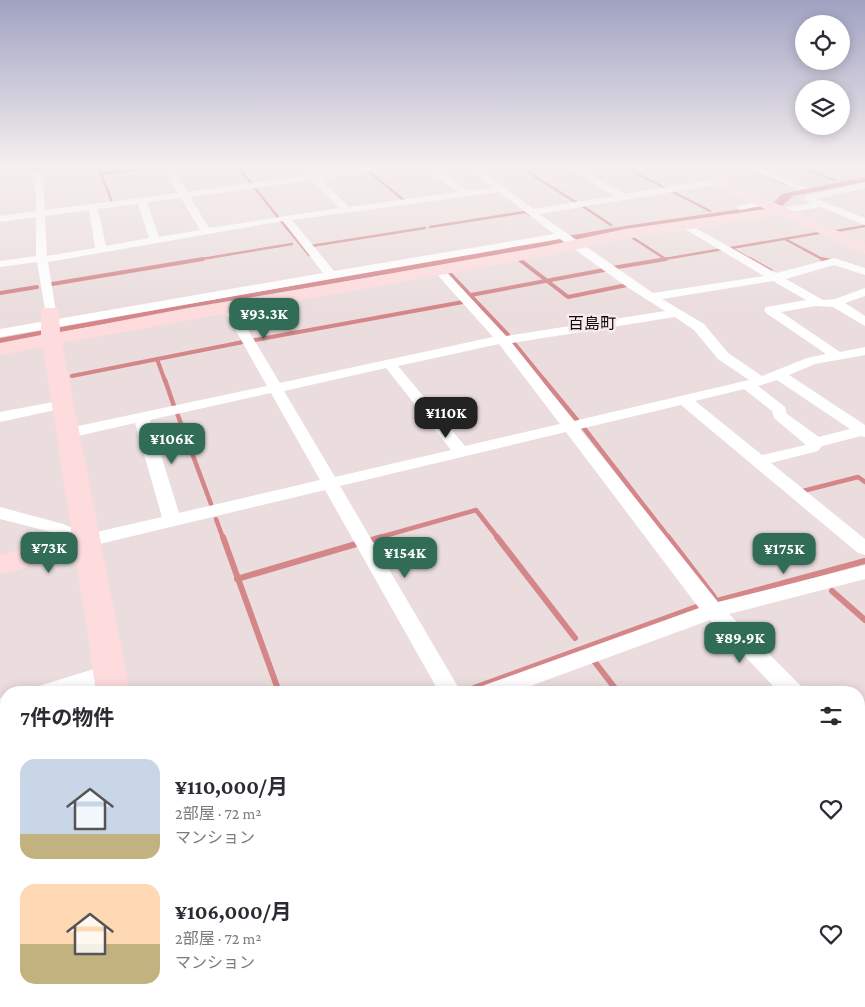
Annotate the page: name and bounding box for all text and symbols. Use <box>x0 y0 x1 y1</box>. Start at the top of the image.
map controls <box>795 15 850 135</box>
button: locate <box>795 15 850 70</box>
button: layers <box>795 80 850 135</box>
pin: ¥93.3K <box>223 298 305 340</box>
text: ¥93.3K <box>240 305 288 322</box>
district label: 百島町 <box>568 315 616 332</box>
pin: ¥110K <box>411 396 481 439</box>
text: ¥110K <box>425 404 467 421</box>
pin: ¥106K <box>137 422 207 465</box>
text: ¥106K <box>150 430 194 447</box>
pin: ¥73K <box>19 532 79 574</box>
pin: ¥175K <box>749 532 819 575</box>
pin: ¥154K <box>370 536 440 579</box>
text: ¥73K <box>32 539 66 556</box>
text: ¥175K <box>764 540 804 557</box>
text: ¥154K <box>384 544 426 561</box>
pin: ¥89.9K <box>699 622 781 664</box>
text: ¥89.9K <box>715 629 765 646</box>
icon: filters <box>817 702 845 730</box>
text: 7件の物件 <box>20 706 114 730</box>
text: ¥110,000/月 <box>175 775 288 799</box>
icon: home <box>60 779 120 839</box>
icon: heart <box>817 795 845 823</box>
text: 2部屋 · 72 m² <box>175 805 262 822</box>
text: マンション <box>175 829 255 846</box>
text: ¥106,000/月 <box>175 900 292 924</box>
icon: home <box>60 904 120 964</box>
icon: heart <box>817 920 845 948</box>
text: 2部屋 · 72 m² <box>175 930 262 947</box>
text: マンション <box>175 954 255 971</box>

